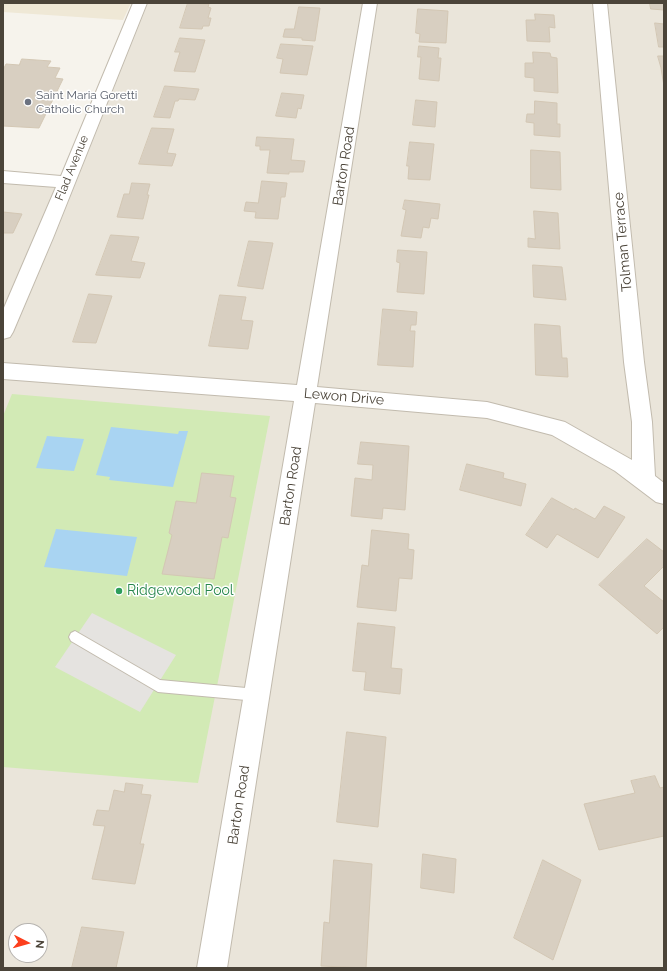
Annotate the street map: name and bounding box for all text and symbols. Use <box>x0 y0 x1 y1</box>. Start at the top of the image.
place label: Saint Maria Goretti Catholic Church <box>36 88 137 116</box>
marker: Saint Maria Goretti Catholic Church <box>23 97 33 107</box>
street label: Barton Road <box>329 125 359 207</box>
street label: Flad Avenue <box>52 133 92 203</box>
street label: Tolman Terrace <box>610 192 636 292</box>
street label: Lewon Drive <box>303 385 385 409</box>
street label: Barton Road <box>276 445 306 527</box>
place label: Ridgewood Pool <box>127 583 234 599</box>
marker: Ridgewood Pool <box>114 586 124 596</box>
street label: Barton Road <box>224 764 254 846</box>
north arrow <box>8 923 48 963</box>
text: N <box>33 939 46 949</box>

